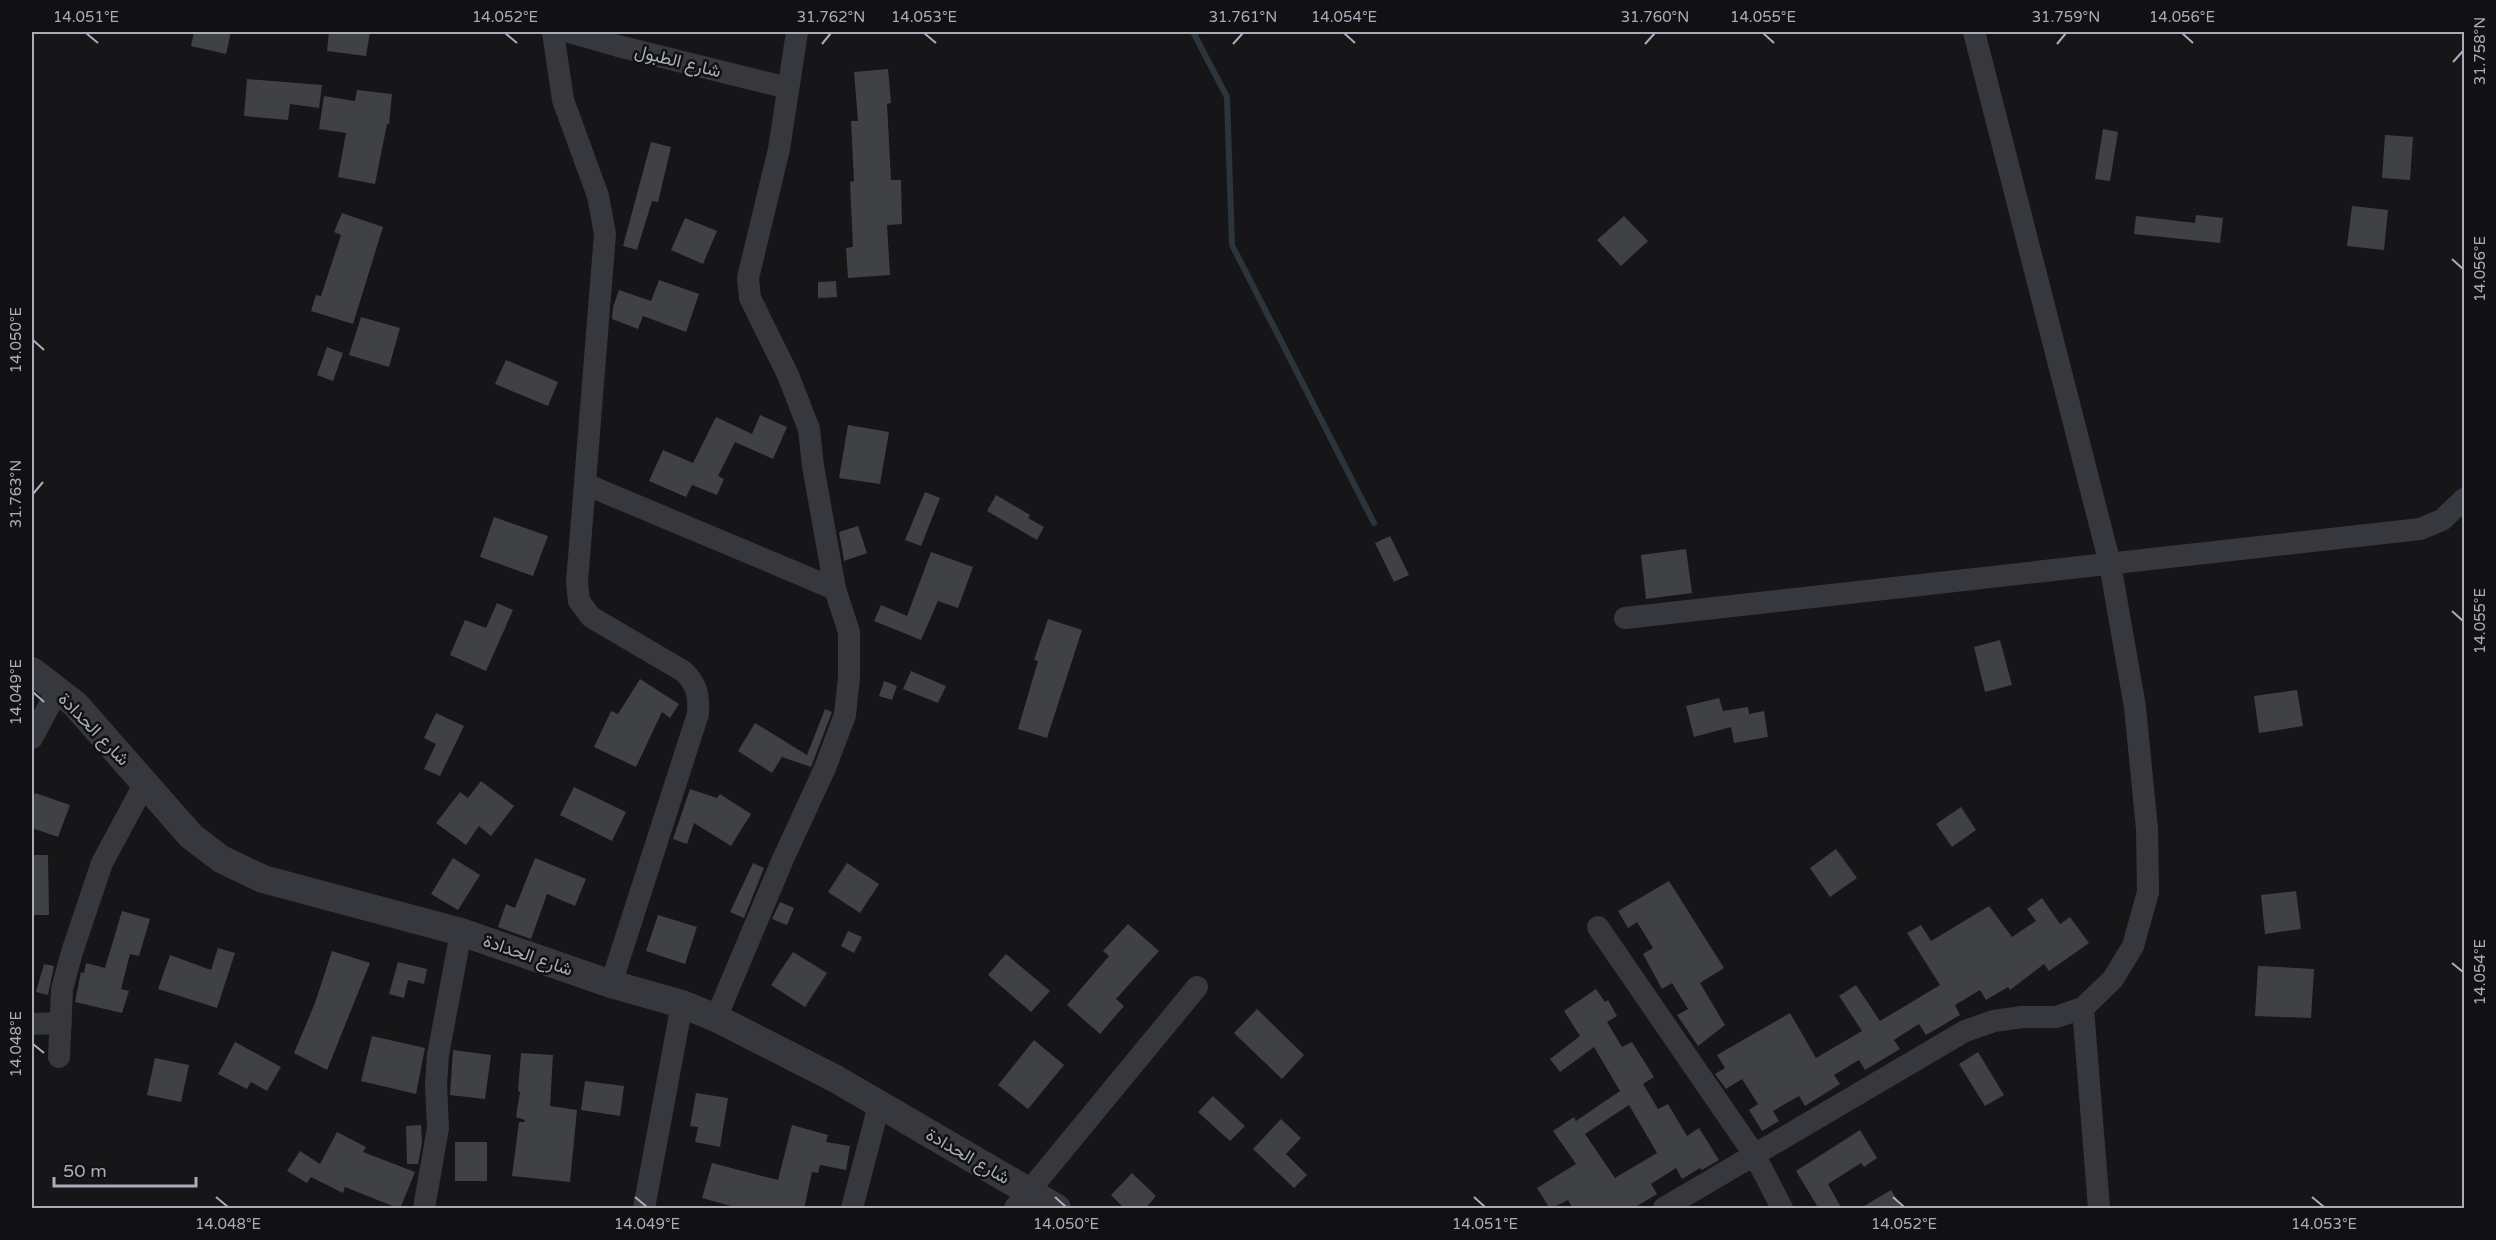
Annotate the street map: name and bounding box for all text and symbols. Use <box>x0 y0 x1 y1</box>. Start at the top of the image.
text: 14.051°E <box>53 8 119 26</box>
text: 14.052°E <box>472 8 538 26</box>
text: 31.762°N <box>797 8 865 26</box>
text: 14.053°E <box>891 8 957 26</box>
text: 31.761°N <box>1209 8 1277 26</box>
text: 14.054°E <box>1311 8 1377 26</box>
text: 31.760°N <box>1621 8 1689 26</box>
text: 14.055°E <box>1730 8 1796 26</box>
text: 31.759°N <box>2032 8 2100 26</box>
text: 14.056°E <box>2149 8 2215 26</box>
text: 31.758°N <box>2471 17 2489 85</box>
street label: شارع الطبول <box>632 40 723 83</box>
text: 14.056°E <box>2471 236 2489 302</box>
text: 14.050°E <box>7 307 25 373</box>
text: 31.763°N <box>7 460 25 528</box>
text: 14.055°E <box>2471 588 2489 654</box>
text: 14.049°E <box>7 659 25 725</box>
street label: شارع الحدادة <box>53 688 134 771</box>
street label: شارع الحدادة <box>480 929 576 982</box>
text: 14.054°E <box>2471 939 2489 1005</box>
text: 14.048°E <box>7 1011 25 1077</box>
street label: شارع الحدادة <box>922 1123 1014 1190</box>
scale bar <box>54 1150 196 1188</box>
text: 50 m <box>63 1160 107 1182</box>
text: 14.048°E <box>195 1215 261 1233</box>
text: 14.049°E <box>614 1215 680 1233</box>
text: 14.050°E <box>1033 1215 1099 1233</box>
text: 14.051°E <box>1452 1215 1518 1233</box>
text: 14.052°E <box>1871 1215 1937 1233</box>
text: 14.053°E <box>2291 1215 2357 1233</box>

